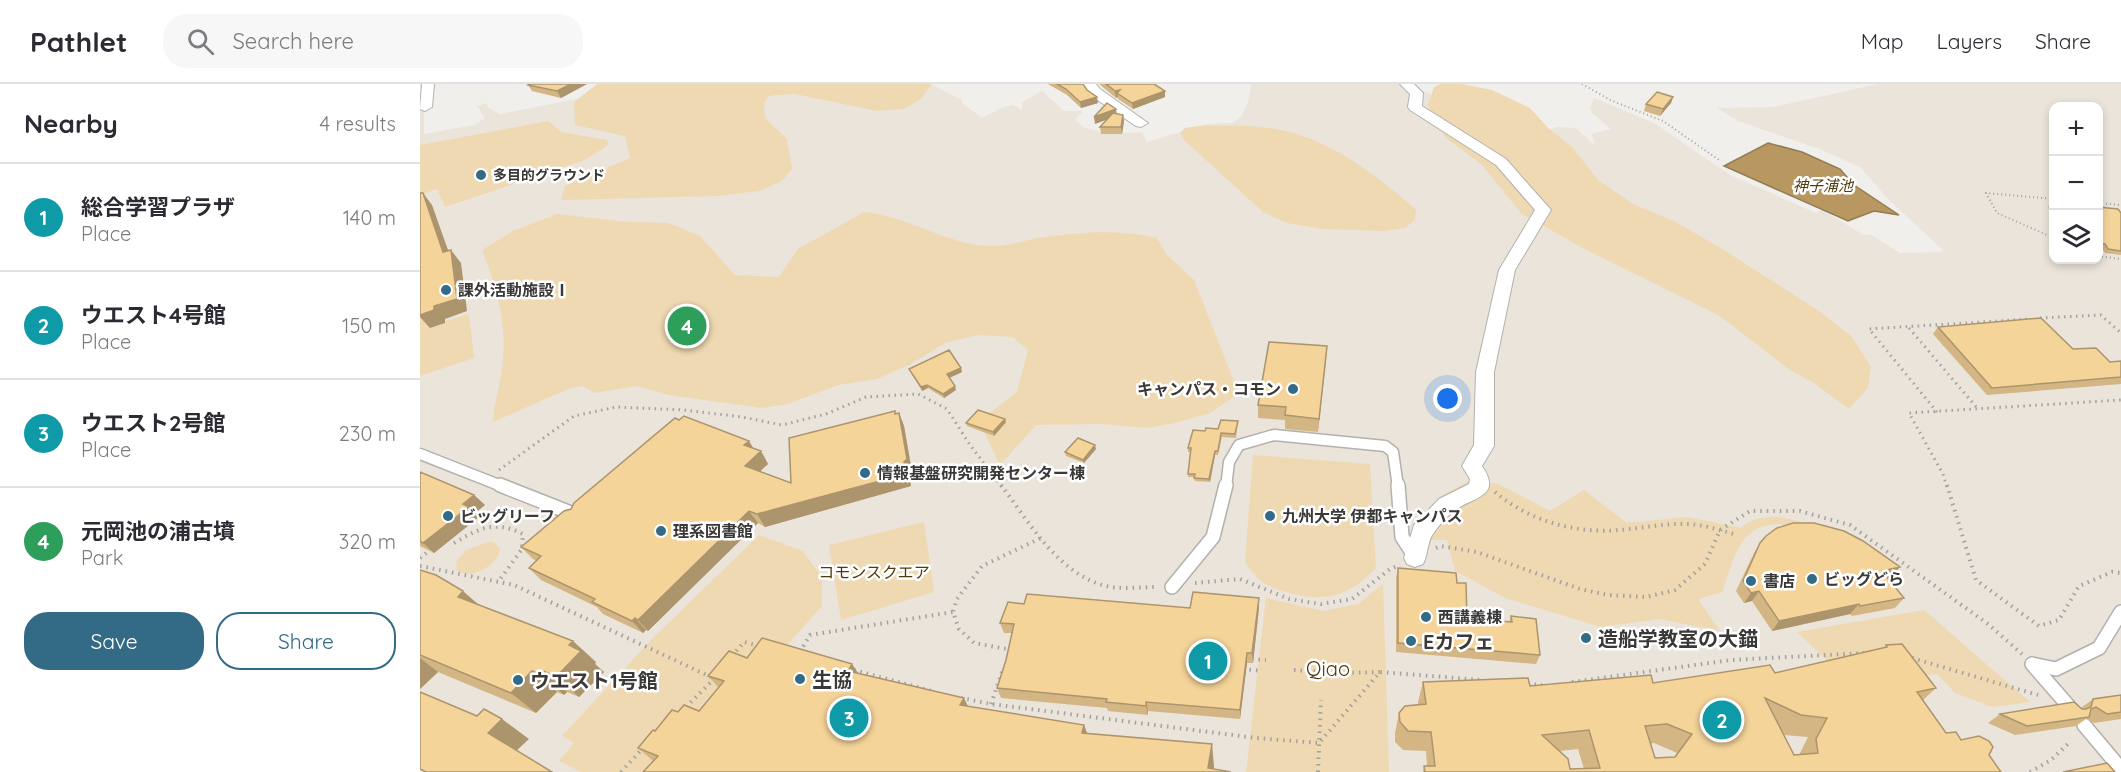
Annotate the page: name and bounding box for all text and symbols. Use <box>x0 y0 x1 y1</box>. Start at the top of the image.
search box <box>163 14 583 68</box>
text: Pathlet <box>30 24 127 59</box>
icon: search <box>184 25 217 58</box>
text: Search here <box>232 27 354 55</box>
text: Map <box>1861 28 1904 54</box>
text: Layers <box>1937 28 2002 54</box>
text: Share <box>2035 28 2091 54</box>
map controls <box>2049 102 2103 264</box>
button: + <box>2049 102 2103 156</box>
text: Nearby <box>24 107 118 140</box>
text: 4 results <box>320 111 396 136</box>
button: − <box>2049 156 2103 210</box>
place label: 多目的グラウンド <box>493 166 605 184</box>
marker: 多目的グラウンド <box>474 168 488 182</box>
water label: 神子浦池 <box>1793 176 1855 195</box>
text: 総合学習プラザ <box>81 193 235 221</box>
text: 1 <box>40 205 47 230</box>
text: 140 m <box>343 205 396 230</box>
button: layers <box>2049 210 2103 264</box>
text: Place <box>81 221 131 246</box>
place label: 課外活動施設Ⅰ <box>458 280 570 300</box>
marker: 課外活動施設Ⅰ <box>439 283 453 297</box>
text: ウエスト4号館 <box>81 301 226 329</box>
pin: 4 <box>668 304 706 348</box>
text: 2 <box>38 313 49 338</box>
text: 150 m <box>342 313 396 338</box>
text: Place <box>81 329 131 354</box>
place label: キャンパス・コモン <box>1137 379 1281 399</box>
marker: キャンパス・コモン <box>1286 382 1300 396</box>
your location <box>1433 384 1462 413</box>
text: ウエスト2号館 <box>81 409 226 437</box>
text: 3 <box>38 421 49 446</box>
text: 230 m <box>339 421 396 446</box>
text: Place <box>81 437 131 462</box>
place label: 情報基盤研究開発センター棟 <box>877 463 1085 483</box>
marker: 情報基盤研究開発センター棟 <box>858 466 872 480</box>
place label: ビッグリーフ <box>460 506 555 526</box>
place label: 九州大学 伊都キャンパス <box>1282 506 1462 526</box>
marker: ビッグリーフ <box>441 509 455 523</box>
marker: 九州大学 伊都キャンパス <box>1263 509 1277 523</box>
text: 元岡池の浦古墳 <box>81 517 235 545</box>
place label: 理系図書館 <box>673 521 753 541</box>
marker: 理系図書館 <box>654 524 668 538</box>
text: 4 <box>38 529 49 554</box>
text: 320 m <box>339 529 396 554</box>
text: Park <box>81 545 123 570</box>
park label: コモンスクエア <box>818 562 930 582</box>
place label: ビッグどら <box>1824 569 1904 589</box>
place label: 書店 <box>1763 571 1795 591</box>
marker: ビッグどら <box>1805 572 1819 586</box>
marker: 書店 <box>1744 574 1758 588</box>
place label: 西講義棟 <box>1438 607 1502 627</box>
marker: 西講義棟 <box>1419 610 1433 624</box>
button: Save <box>24 612 204 670</box>
button: Share <box>216 612 396 670</box>
place label: 造船学教室の大錨 <box>1598 626 1758 651</box>
place label: Eカフェ <box>1423 629 1494 654</box>
marker: 造船学教室の大錨 <box>1579 631 1593 645</box>
marker: Eカフェ <box>1404 634 1418 648</box>
pin: 1 <box>1188 638 1228 684</box>
park label: Qiao <box>1306 656 1350 681</box>
place label: 生協 <box>812 667 852 692</box>
place label: ウエスト1号館 <box>530 668 658 693</box>
marker: 生協 <box>793 672 807 686</box>
marker: ウエスト1号館 <box>511 673 525 687</box>
pin: 3 <box>830 696 868 740</box>
pin: 2 <box>1702 698 1742 742</box>

